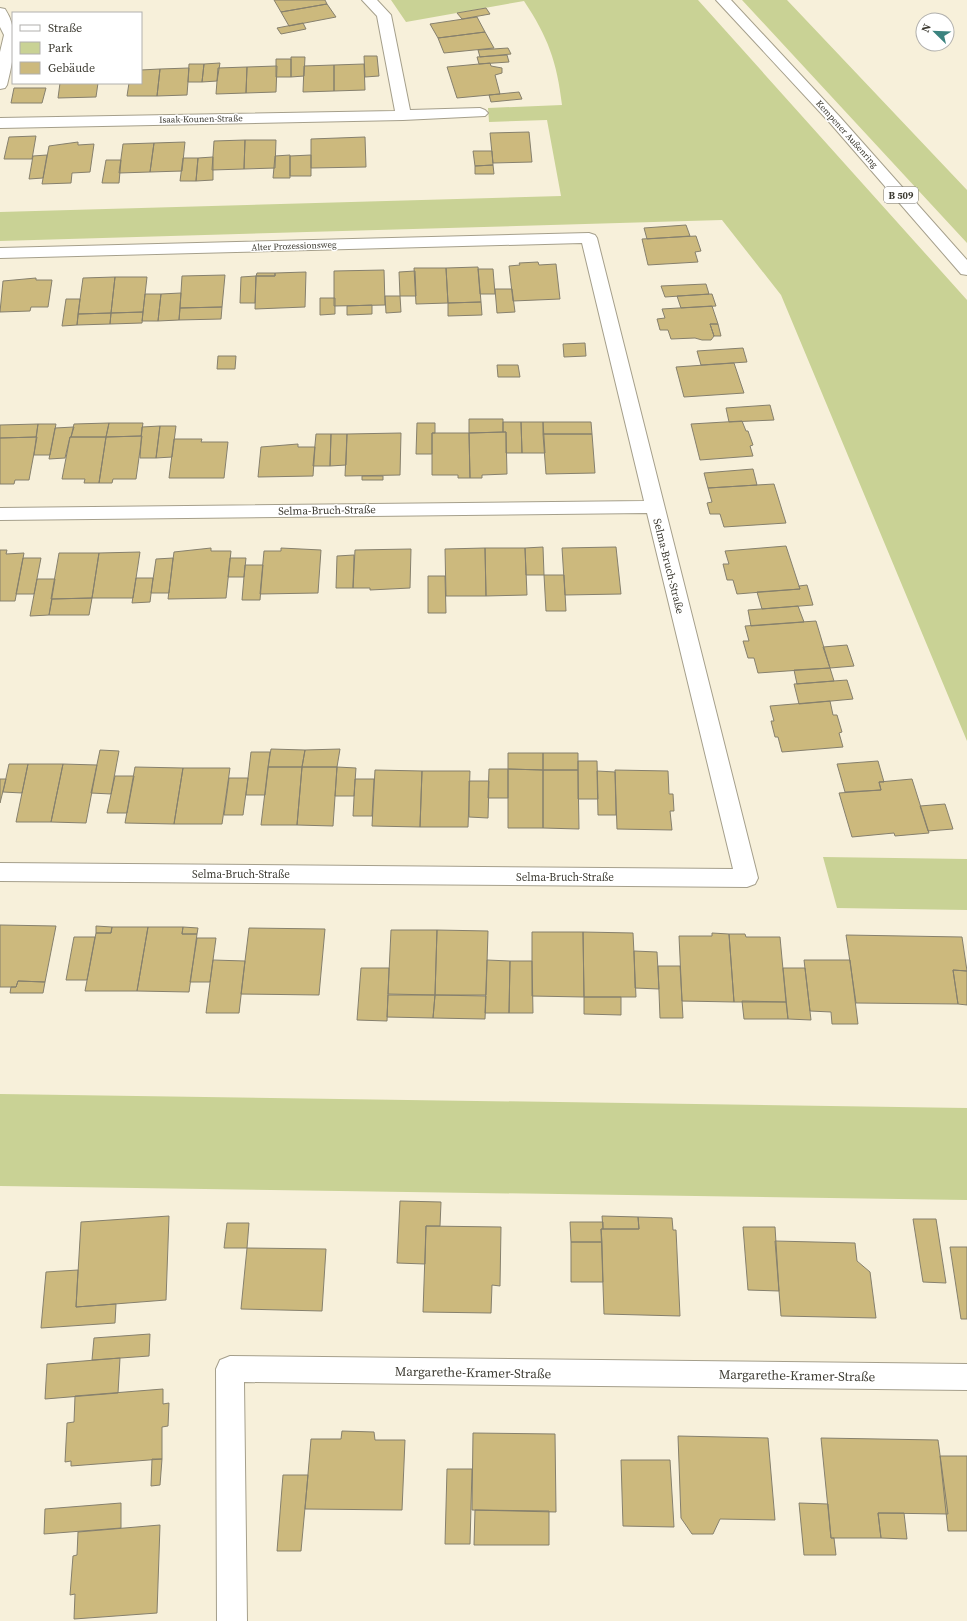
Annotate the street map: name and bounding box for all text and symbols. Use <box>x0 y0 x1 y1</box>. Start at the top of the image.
legend <box>12 12 142 84</box>
north arrow <box>915 12 955 52</box>
text: Straße <box>48 20 82 36</box>
text: N <box>918 22 935 35</box>
text: Park <box>48 40 73 56</box>
text: Gebäude <box>48 60 95 76</box>
street label: Kempener Außenring <box>813 98 881 171</box>
street label: Isaak-Kounen-Straße <box>159 112 243 126</box>
road number: B 509 <box>884 187 918 203</box>
street label: Alter Prozessionsweg <box>251 239 337 253</box>
street label: Selma-Bruch-Straße <box>278 502 376 519</box>
street label: Selma-Bruch-Straße <box>649 517 688 616</box>
street label: Selma-Bruch-Straße <box>192 867 290 882</box>
street label: Selma-Bruch-Straße <box>516 870 614 885</box>
street label: Margarethe-Kramer-Straße <box>395 1363 552 1382</box>
street label: Margarethe-Kramer-Straße <box>719 1366 876 1385</box>

